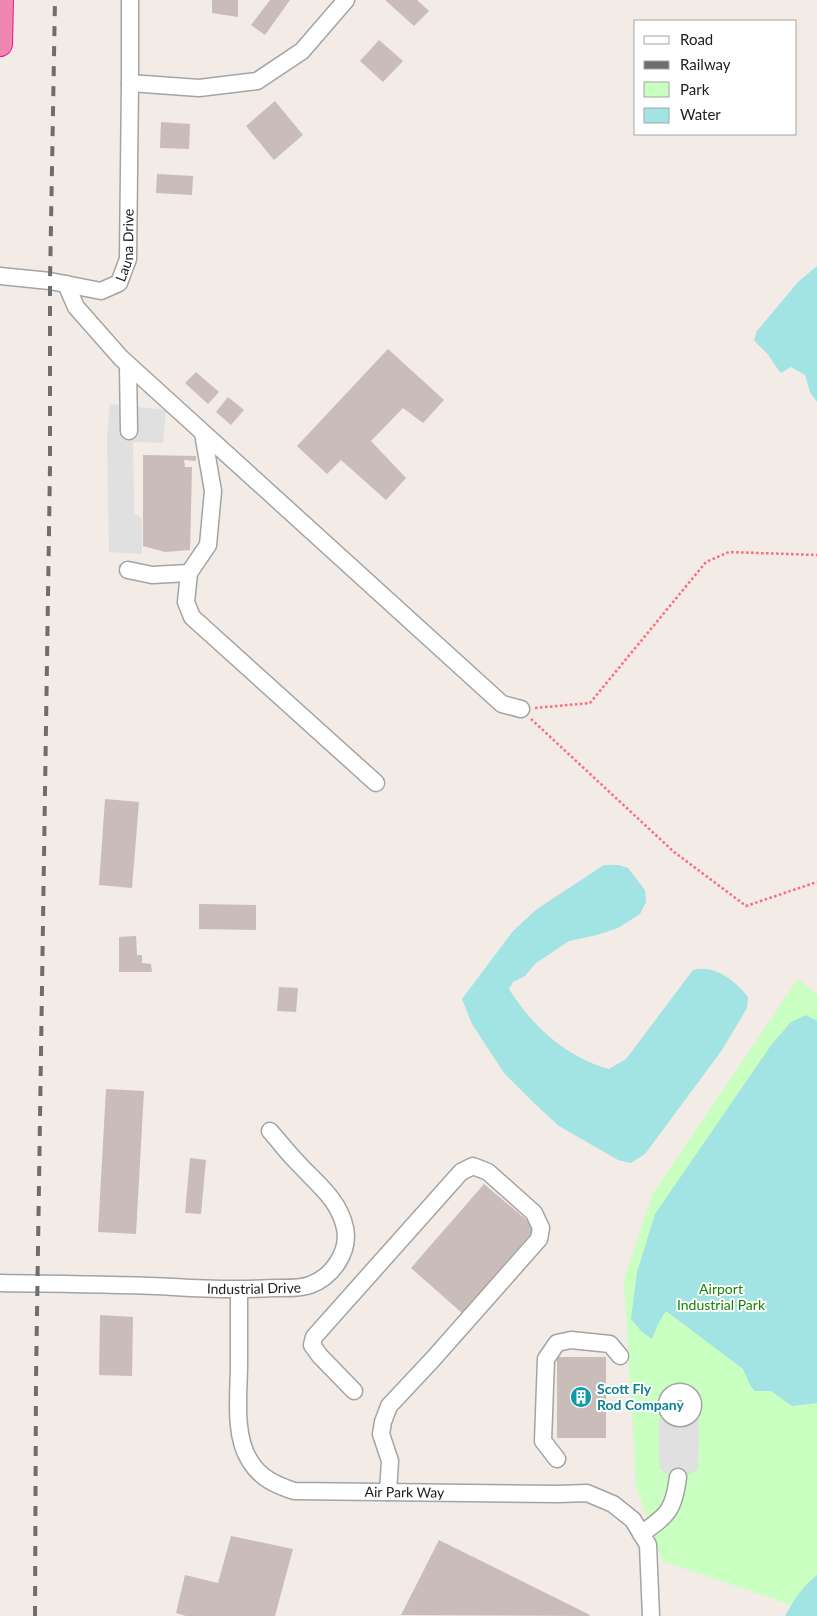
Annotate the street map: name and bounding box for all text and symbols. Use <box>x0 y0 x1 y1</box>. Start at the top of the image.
legend <box>634 20 797 135</box>
text: Road <box>680 30 713 48</box>
text: Railway <box>680 55 731 73</box>
text: Park <box>680 80 710 98</box>
text: Water <box>680 105 721 123</box>
street label: Launa Drive <box>111 209 137 284</box>
street label: Industrial Drive <box>207 1278 302 1297</box>
park label: Airport Industrial Park <box>677 1280 766 1313</box>
place label: Scott Fly Rod Company <box>597 1380 685 1413</box>
building icon: Scott Fly Rod Company <box>569 1385 593 1409</box>
street label: Air Park Way <box>364 1483 445 1501</box>

